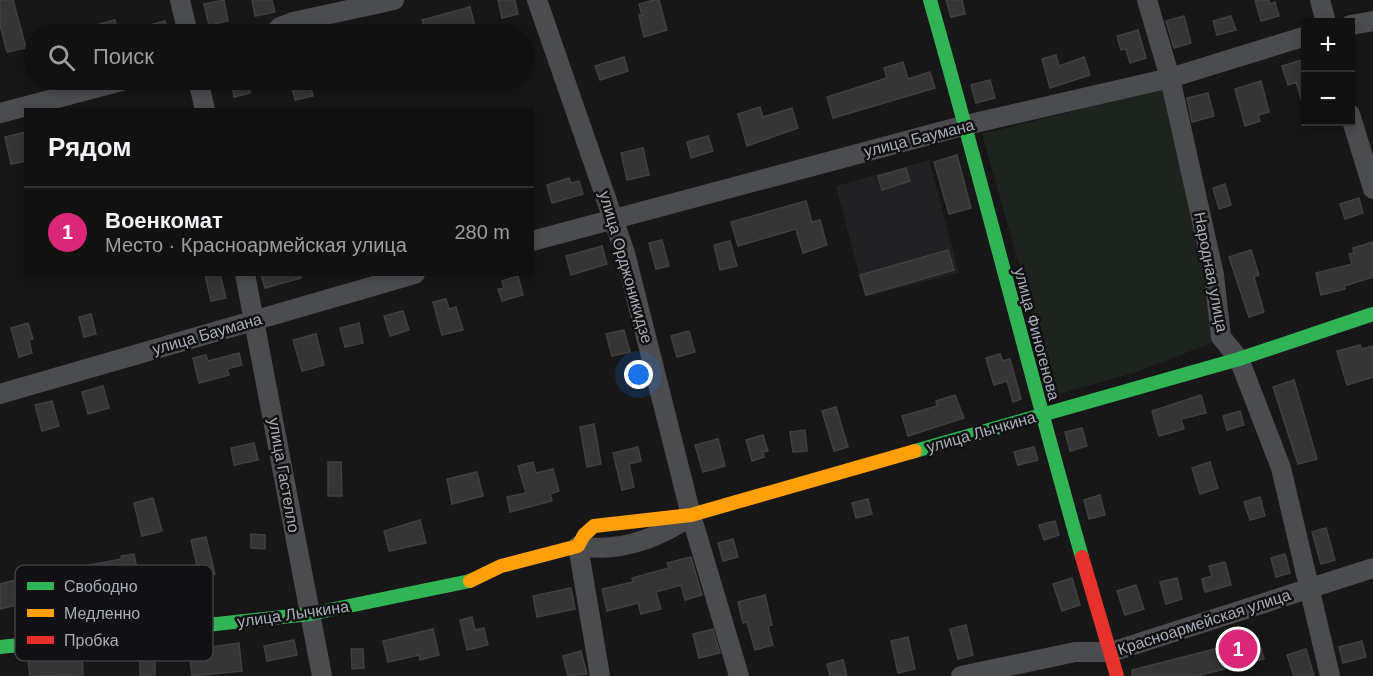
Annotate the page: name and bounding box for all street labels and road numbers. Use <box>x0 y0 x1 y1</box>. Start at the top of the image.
street label: улица Баумана <box>862 116 976 160</box>
street label: улица Орджоникидзе <box>596 189 656 345</box>
street label: Народная улица <box>1191 210 1231 334</box>
street label: улица Финогенова <box>1011 266 1063 402</box>
street label: улица Баумана <box>150 310 264 358</box>
street label: улица Лычкина <box>925 408 1037 456</box>
street label: улица Гастелло <box>266 416 302 534</box>
street label: Красноармейская улица <box>1115 586 1293 658</box>
street label: улица Лычкина <box>236 598 350 630</box>

